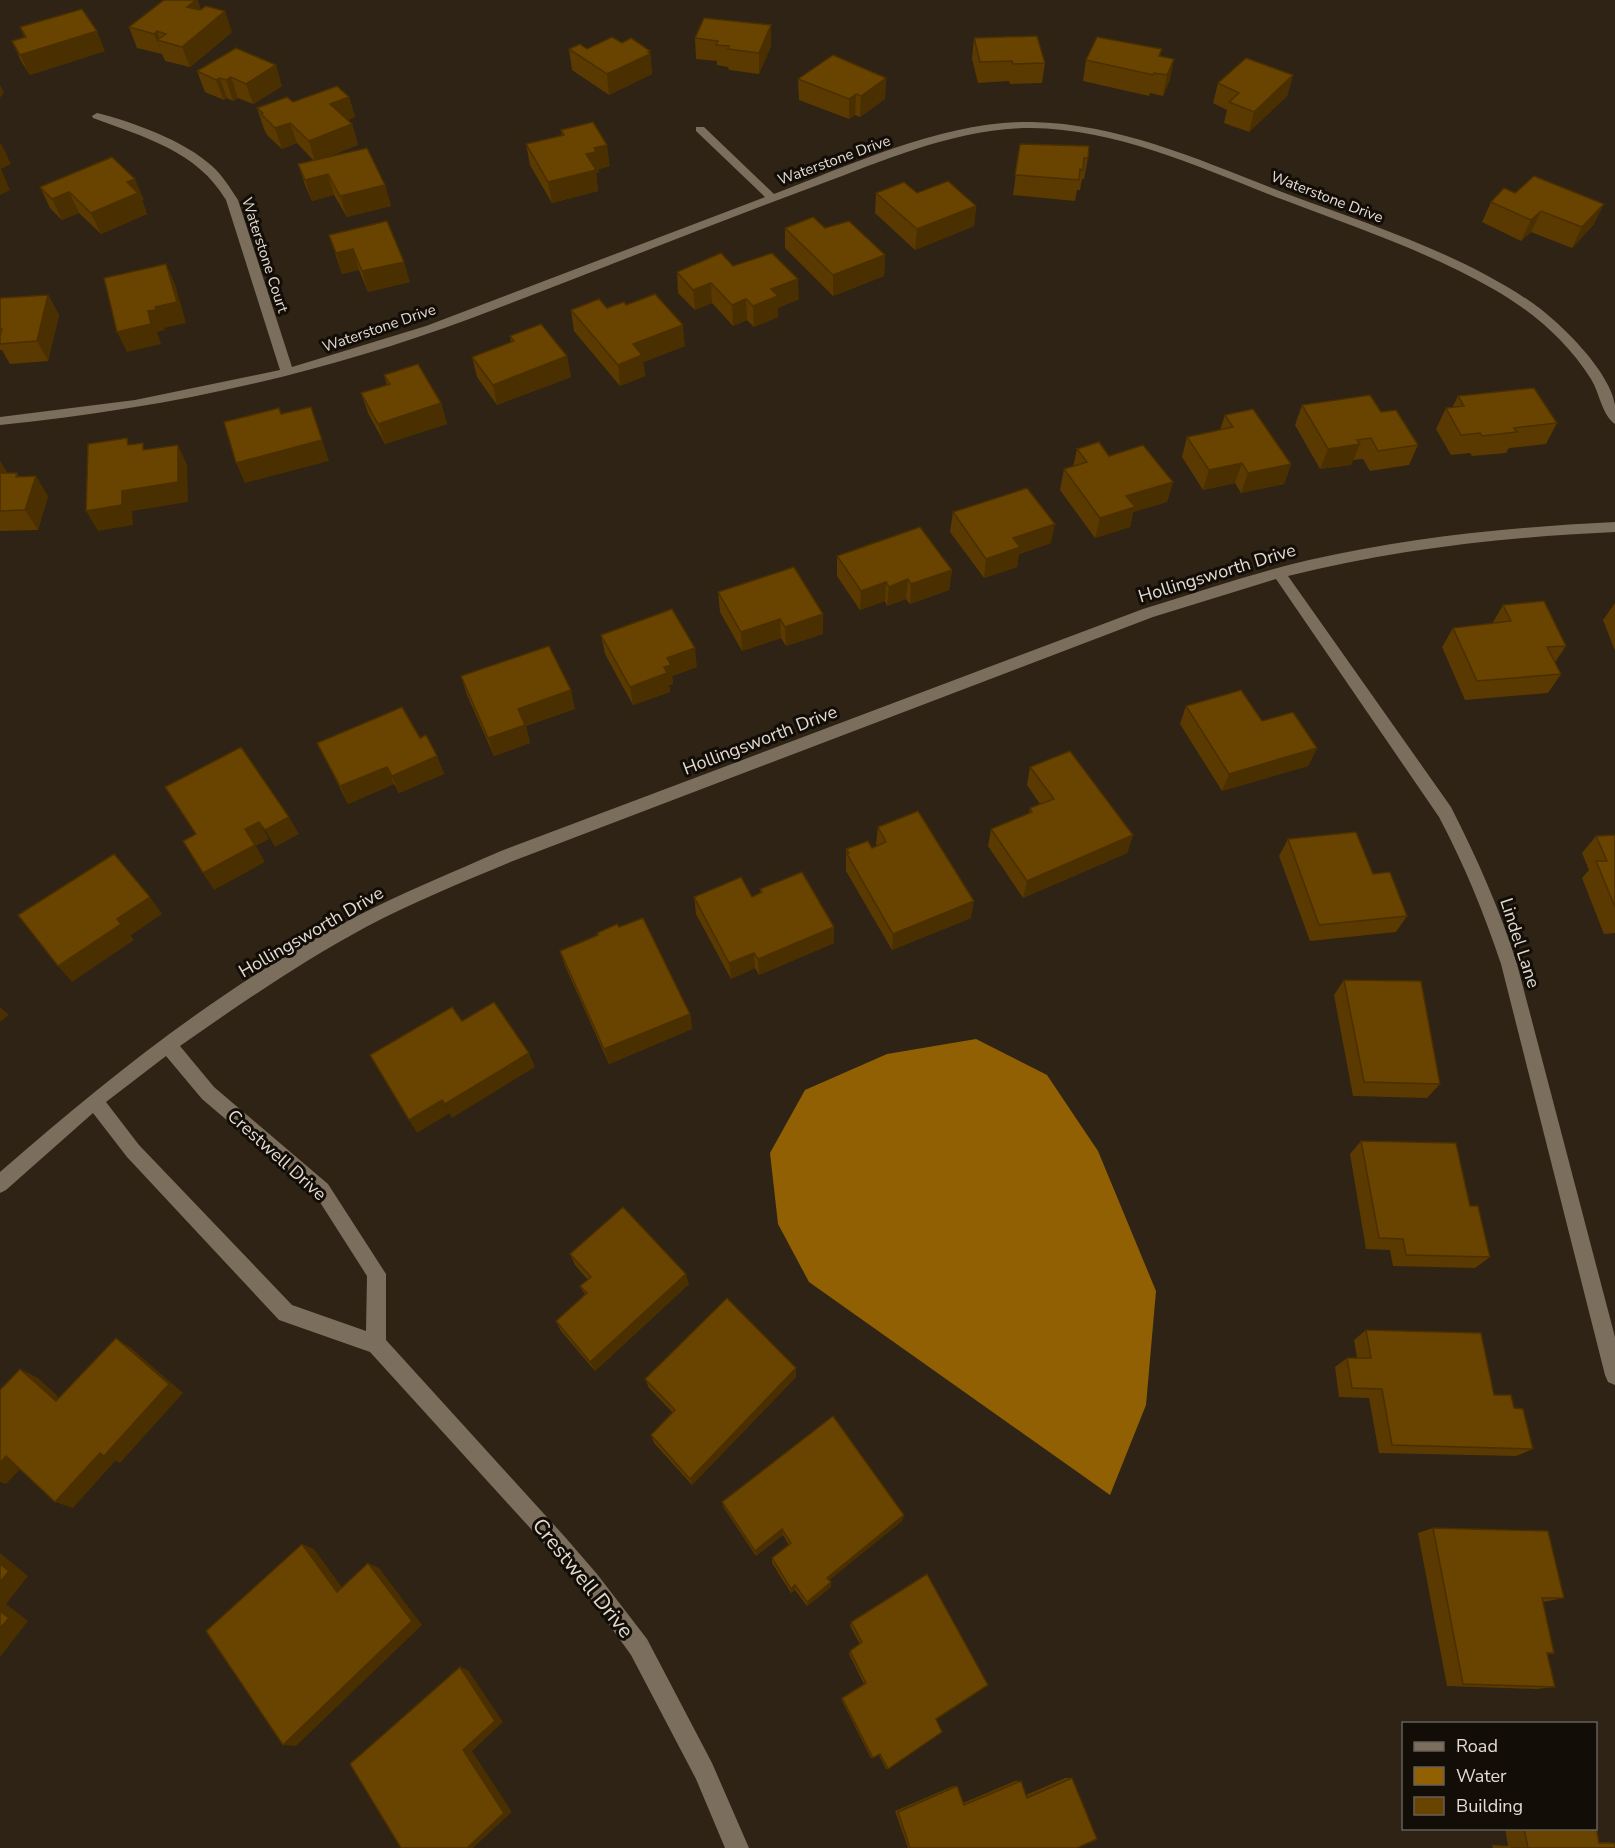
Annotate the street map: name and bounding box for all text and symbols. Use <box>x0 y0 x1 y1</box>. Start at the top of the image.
street label: Waterstone Drive <box>775 130 893 190</box>
street label: Waterstone Drive <box>1268 166 1386 228</box>
street label: Waterstone Court <box>237 195 293 316</box>
street label: Waterstone Drive <box>320 299 438 357</box>
street label: Hollingsworth Drive <box>1135 538 1299 608</box>
street label: Hollingsworth Drive <box>679 699 841 781</box>
street label: Hollingsworth Drive <box>234 881 388 983</box>
street label: Lindel Lane <box>1494 895 1546 991</box>
street label: Crestwell Drive <box>222 1104 332 1206</box>
street label: Crestwell Drive <box>526 1512 640 1644</box>
legend <box>1402 1722 1597 1830</box>
text: Road <box>1456 1734 1498 1758</box>
text: Water <box>1456 1764 1507 1788</box>
text: Building <box>1456 1794 1523 1818</box>

